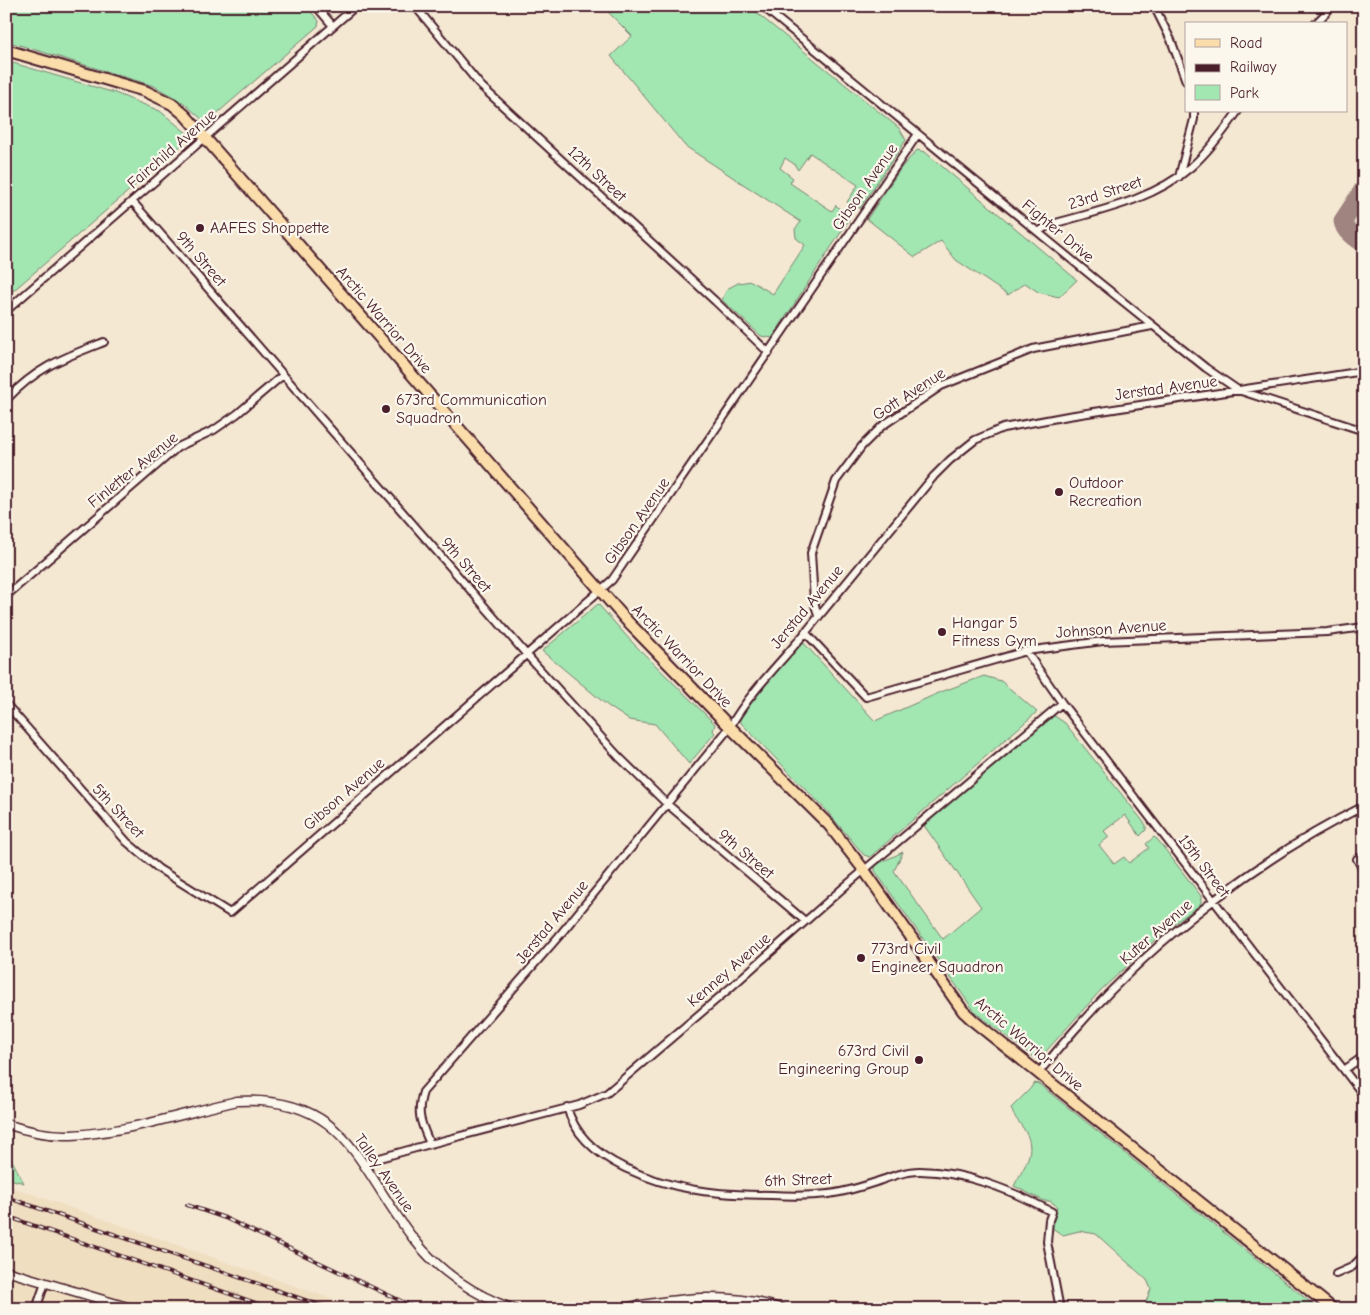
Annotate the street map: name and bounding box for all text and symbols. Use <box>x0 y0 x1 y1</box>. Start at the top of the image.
legend <box>1185 22 1348 112</box>
text: Road <box>1230 34 1262 52</box>
text: Railway <box>1230 58 1277 76</box>
text: Park <box>1230 84 1259 102</box>
street label: Fairchild Avenue <box>124 105 220 193</box>
street label: Gibson Avenue <box>829 140 901 234</box>
street label: 12th Street <box>564 142 630 206</box>
street label: 23rd Street <box>1066 173 1144 213</box>
street label: Fighter Drive <box>1018 196 1098 266</box>
place label: AAFES Shoppette <box>210 219 329 237</box>
marker: AAFES Shoppette <box>194 222 206 234</box>
street label: 9th Street <box>172 228 230 291</box>
street label: Arctic Warrior Drive <box>333 263 435 377</box>
street label: Gott Avenue <box>869 364 949 424</box>
street label: Jerstad Avenue <box>1114 372 1218 404</box>
place label: 673rd Communication Squadron <box>396 391 547 427</box>
marker: 673rd Communication Squadron <box>380 403 392 415</box>
street label: Finletter Avenue <box>84 428 182 512</box>
street label: Gibson Avenue <box>601 474 673 568</box>
place label: Outdoor Recreation <box>1069 474 1142 510</box>
marker: Outdoor Recreation <box>1053 486 1065 498</box>
street label: 9th Street <box>437 534 495 597</box>
street label: Jerstad Avenue <box>767 562 847 652</box>
street label: Arctic Warrior Drive <box>628 601 736 711</box>
place label: Hangar 5 Fitness Gym <box>952 614 1037 650</box>
street label: Johnson Avenue <box>1055 616 1167 642</box>
marker: Hangar 5 Fitness Gym <box>936 626 948 638</box>
street label: Gibson Avenue <box>300 754 388 834</box>
street label: 5th Street <box>88 780 148 842</box>
street label: 9th Street <box>715 826 778 883</box>
street label: 15th Street <box>1175 831 1234 901</box>
street label: Jerstad Avenue <box>512 877 592 967</box>
street label: Kuter Avenue <box>1116 896 1196 968</box>
street label: Kenney Avenue <box>684 929 774 1011</box>
place label: 773rd Civil Engineer Squadron <box>871 940 1004 976</box>
marker: 773rd Civil Engineer Squadron <box>855 952 867 964</box>
street label: Arctic Warrior Drive <box>971 993 1087 1095</box>
place label: 673rd Civil Engineering Group <box>778 1042 909 1078</box>
marker: 673rd Civil Engineering Group <box>913 1054 925 1066</box>
street label: Talley Avenue <box>350 1130 418 1216</box>
street label: 6th Street <box>764 1170 832 1190</box>

